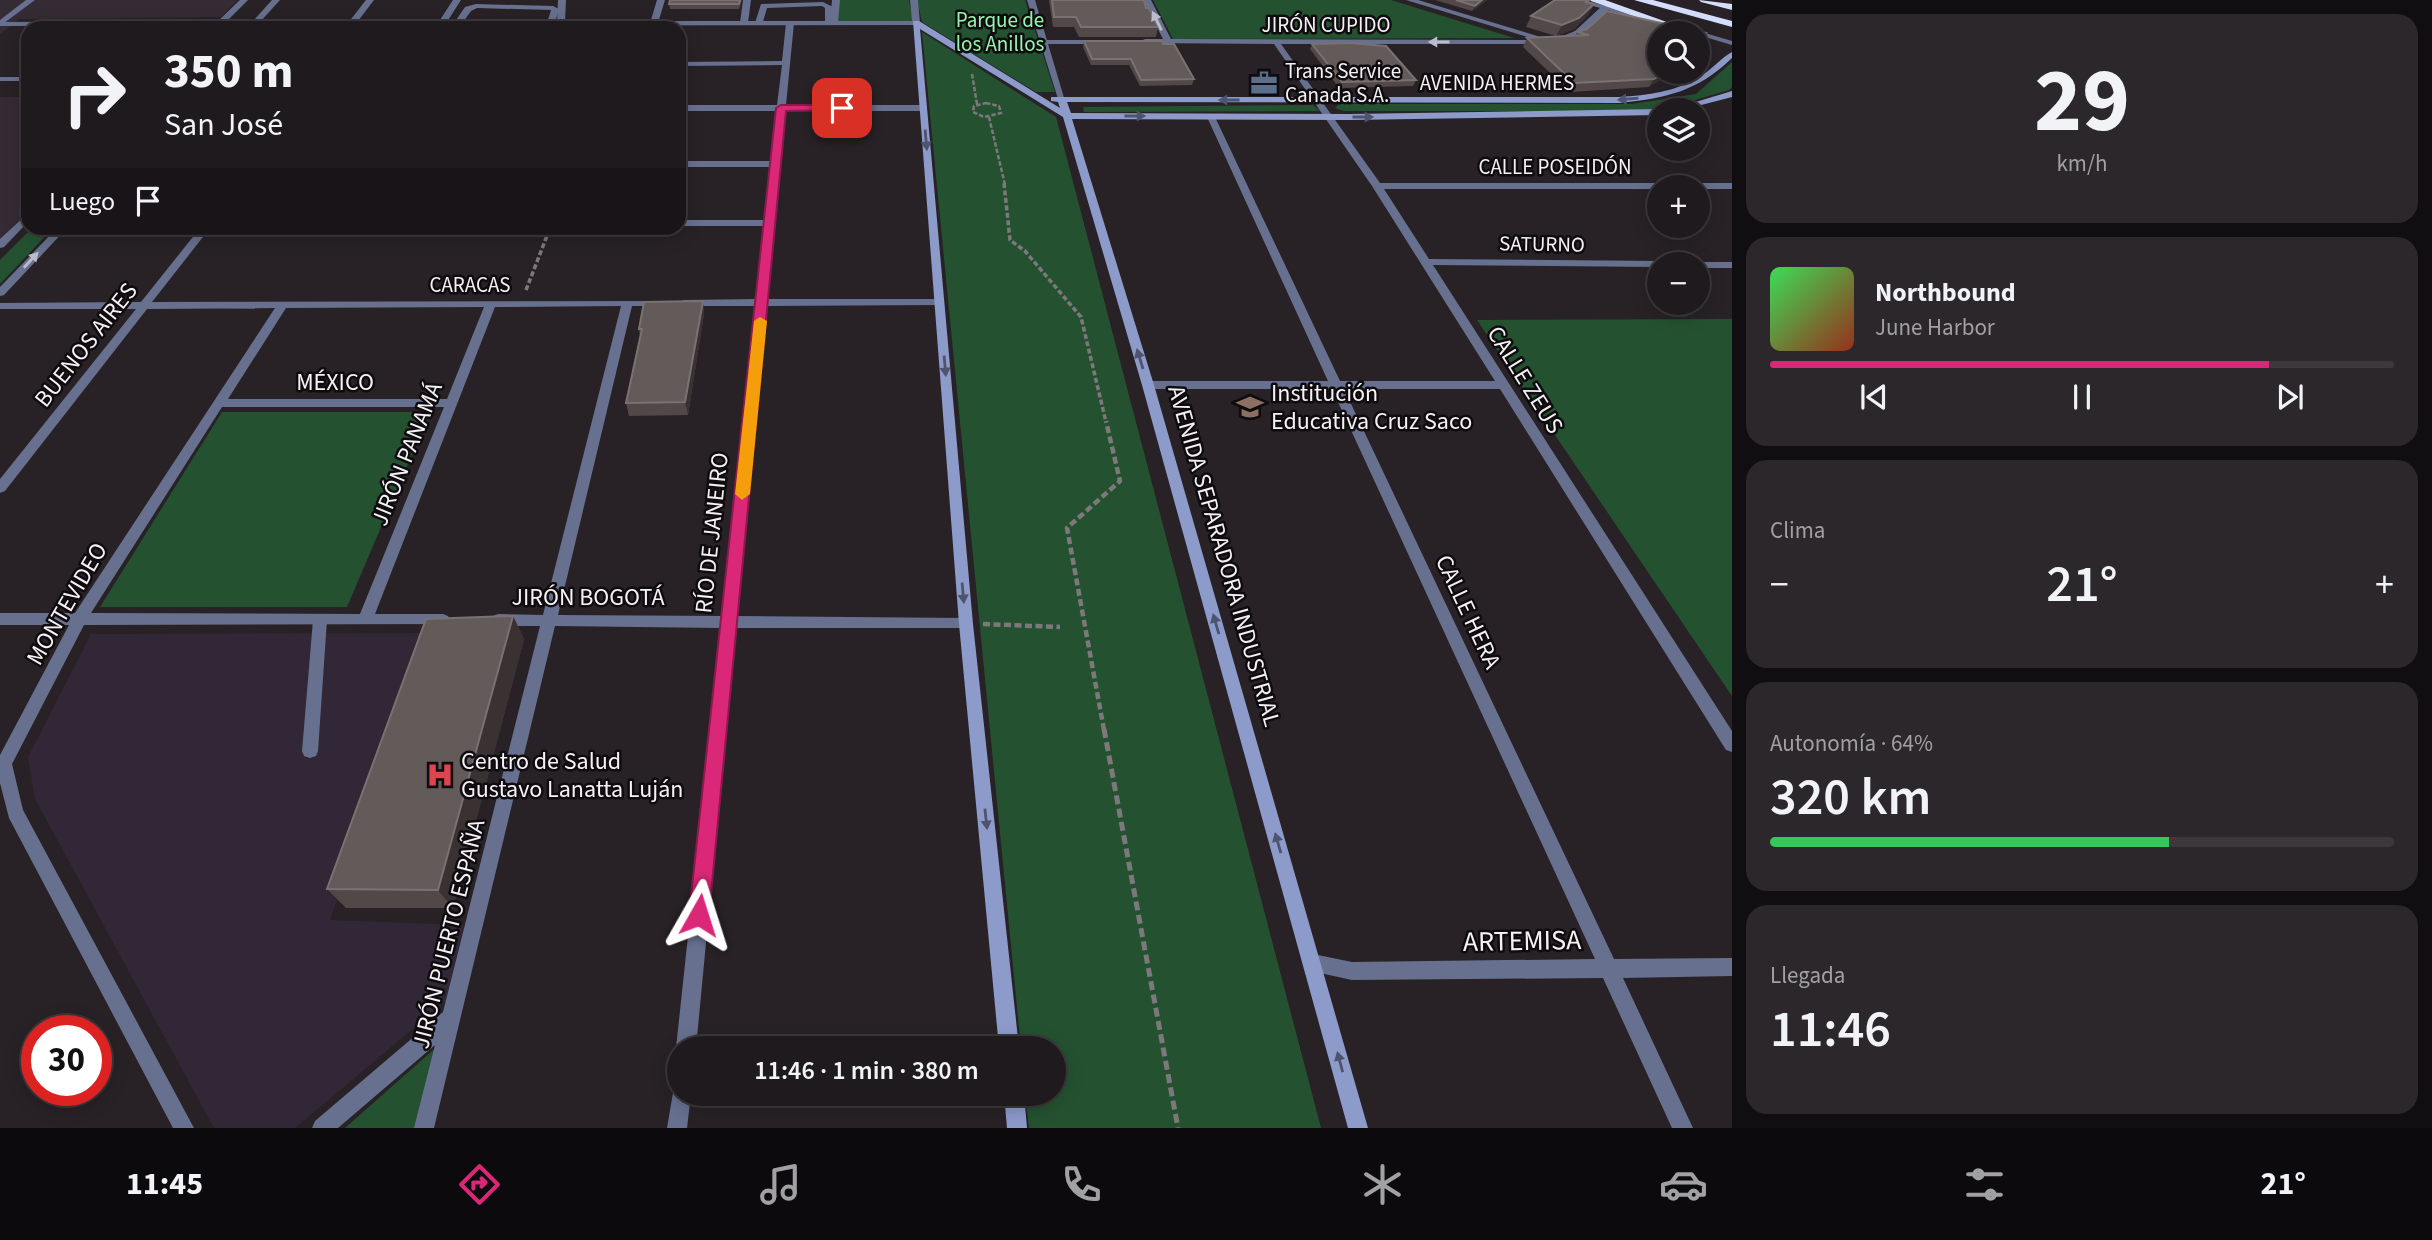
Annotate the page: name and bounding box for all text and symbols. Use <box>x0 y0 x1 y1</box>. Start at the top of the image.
park label: Parque de los Anillos <box>956 5 1044 59</box>
street label: JIRÓN CUPIDO <box>1262 10 1390 40</box>
one-way arrow <box>1152 11 1163 31</box>
map controls <box>1647 21 1710 315</box>
button: search <box>1647 21 1710 84</box>
one-way arrow <box>1427 36 1449 48</box>
text: 350 m <box>164 37 293 107</box>
text: 29 <box>2034 37 2130 166</box>
icon: right <box>49 49 140 140</box>
place label: Trans Service Canada S.A. <box>1285 56 1401 110</box>
office icon: Trans Service Canada S.A. <box>1249 68 1279 98</box>
street label: AVENIDA HERMES <box>1420 68 1574 98</box>
pin <box>812 78 872 138</box>
icon: arrive <box>823 89 861 127</box>
one-way arrow <box>1218 94 1240 106</box>
one-way arrow <box>1617 94 1639 105</box>
button: layers <box>1647 98 1710 161</box>
text: San José <box>164 102 283 148</box>
one-way arrow <box>1125 111 1147 122</box>
one-way arrow <box>1352 111 1374 123</box>
one-way arrow <box>921 129 932 151</box>
text: km/h <box>2056 147 2108 180</box>
street label: CALLE POSEIDÓN <box>1478 152 1632 182</box>
button: + <box>1647 175 1710 238</box>
icon: arrive <box>129 182 167 220</box>
text: Luego <box>49 183 115 220</box>
street label: SATURNO <box>1499 228 1585 260</box>
one-way arrow <box>23 251 39 269</box>
button: − <box>1647 252 1710 315</box>
street label: CARACAS <box>429 270 511 300</box>
text: Northbound <box>1875 274 2016 311</box>
street label: BUENOS AIRES <box>26 275 146 415</box>
text: June Harbor <box>1875 311 1995 344</box>
street label: CALLE ZEUS <box>1478 319 1572 441</box>
one-way arrow <box>1134 348 1144 369</box>
one-way arrow <box>940 356 951 378</box>
street label: MÉXICO <box>296 365 374 400</box>
place label: Institución Educativa Cruz Saco <box>1271 376 1472 439</box>
street label: JIRÓN PANAMÁ <box>362 377 452 531</box>
icon: previous <box>1855 378 1893 416</box>
icon: pause <box>2063 378 2101 416</box>
icon: next <box>2271 378 2309 416</box>
street label: AVENIDA SEPARADORA INDUSTRIAL <box>1158 381 1290 731</box>
school or university icon: Institución Educativa Cruz Saco <box>1235 392 1265 422</box>
street label: RÍO DE JANEIRO <box>686 451 738 615</box>
text: Clima <box>1770 514 1825 547</box>
street label: MONTEVIDEO <box>18 536 116 672</box>
text: 21° <box>2046 548 2118 622</box>
street label: CALLE HERA <box>1426 549 1510 675</box>
text: − <box>1770 558 1789 612</box>
text: + <box>2375 558 2394 612</box>
street label: JIRÓN BOGOTÁ <box>512 580 664 615</box>
one-way arrow <box>958 582 969 604</box>
one-way arrow <box>1210 613 1221 635</box>
text: Autonomía · 64% <box>1770 727 1933 760</box>
place label: Centro de Salud Gustavo Lanatta Luján <box>461 744 683 807</box>
hospital icon: Centro de Salud Gustavo Lanatta Luján <box>425 760 455 790</box>
text: 320 km <box>1770 761 1931 835</box>
one-way arrow <box>980 809 991 831</box>
street label: JIRÓN PUERTO ESPAÑA <box>404 816 494 1052</box>
one-way arrow <box>1273 832 1283 853</box>
position arrow <box>662 878 736 952</box>
street label: ARTEMISA <box>1462 920 1582 962</box>
text: Llegada <box>1770 959 1845 992</box>
text: 11:46 <box>1770 993 1891 1067</box>
speed limit sign: 30 <box>21 1015 112 1106</box>
one-way arrow <box>1334 1051 1344 1072</box>
text: 11:46 · 1 min · 380 m <box>754 1052 979 1089</box>
icon: directions <box>455 1160 504 1209</box>
icon: music <box>756 1160 805 1209</box>
icon: phone <box>1057 1160 1106 1209</box>
icon: climate <box>1358 1160 1407 1209</box>
icon: car <box>1659 1160 1708 1209</box>
icon: filters <box>1960 1160 2009 1209</box>
text: 11:45 <box>126 1161 203 1207</box>
text: 21° <box>2260 1161 2306 1207</box>

